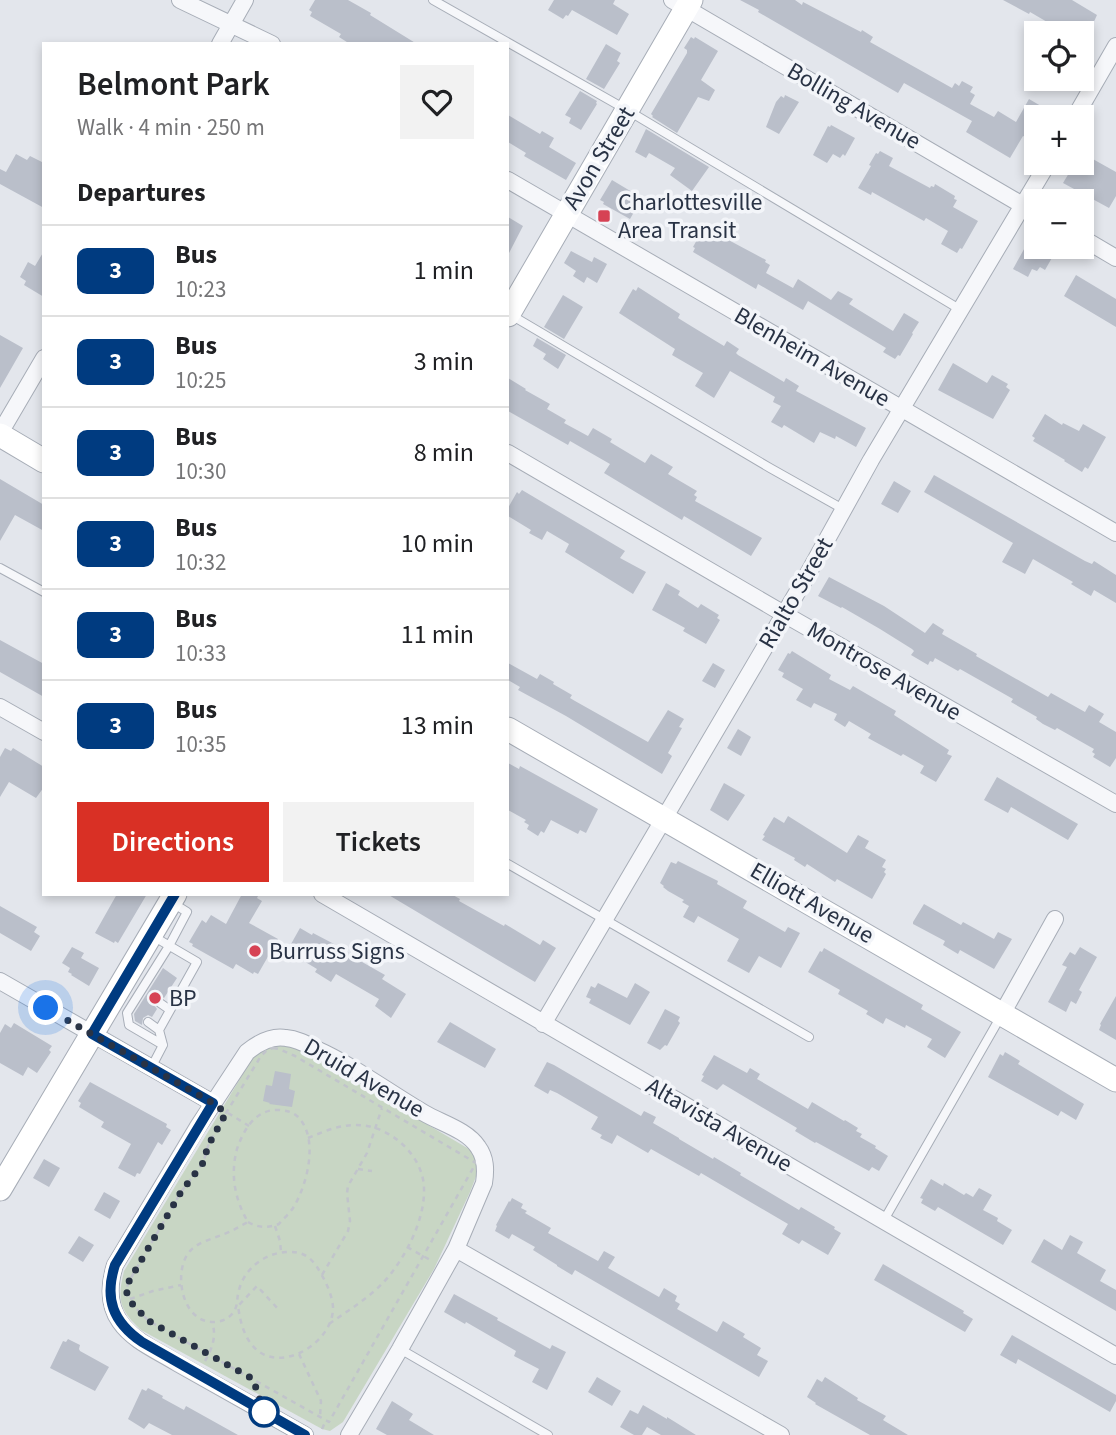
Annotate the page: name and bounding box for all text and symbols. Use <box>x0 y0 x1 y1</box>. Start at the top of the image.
map controls <box>1024 21 1094 259</box>
button: locate <box>1024 21 1094 91</box>
street label: Bolling Avenue <box>781 54 927 158</box>
text: Belmont Park <box>77 61 270 108</box>
button: heart <box>400 65 474 139</box>
street label: Avon Street <box>554 100 644 216</box>
button: + <box>1024 105 1094 175</box>
text: Walk · 4 min · 250 m <box>77 111 265 144</box>
text: Departures <box>77 174 205 211</box>
place label: Charlottesville Area Transit <box>618 185 763 248</box>
button: − <box>1024 189 1094 259</box>
marker: Charlottesville Area Transit <box>596 208 612 224</box>
text: Bus <box>175 236 217 273</box>
text: 1 min <box>414 252 474 289</box>
text: 3 <box>109 253 122 288</box>
text: 10:23 <box>175 273 226 306</box>
street label: Blenheim Avenue <box>728 298 896 416</box>
text: Bus <box>175 327 217 364</box>
text: 3 min <box>414 343 474 380</box>
text: 3 <box>109 344 122 379</box>
text: 10:25 <box>175 364 226 397</box>
text: Bus <box>175 418 217 455</box>
text: 8 min <box>414 434 474 471</box>
text: 3 <box>109 435 122 470</box>
text: 10:30 <box>175 455 226 488</box>
text: Bus <box>175 509 217 546</box>
text: 10 min <box>401 525 474 562</box>
text: 3 <box>109 526 122 561</box>
street label: Rialto Street <box>750 531 842 655</box>
text: 10:32 <box>175 546 226 579</box>
text: Bus <box>175 600 217 637</box>
street label: Montrose Avenue <box>800 612 968 730</box>
text: 11 min <box>401 616 474 653</box>
text: 3 <box>109 617 122 652</box>
text: 10:33 <box>175 637 226 670</box>
text: Bus <box>175 691 217 728</box>
text: 13 min <box>401 707 474 744</box>
text: 3 <box>109 708 122 743</box>
text: 10:35 <box>175 728 226 761</box>
button: Directions <box>77 802 269 882</box>
button: Tickets <box>283 802 474 882</box>
street label: Elliott Avenue <box>744 853 880 953</box>
place label: Burruss Signs <box>269 934 405 969</box>
marker: Burruss Signs <box>247 943 263 959</box>
place label: BP <box>169 981 197 1016</box>
your location <box>28 990 63 1025</box>
marker: BP <box>147 990 163 1006</box>
street label: Druid Avenue <box>297 1029 431 1127</box>
street label: Altavista Avenue <box>639 1069 799 1181</box>
unlabelled marker <box>249 1397 279 1427</box>

